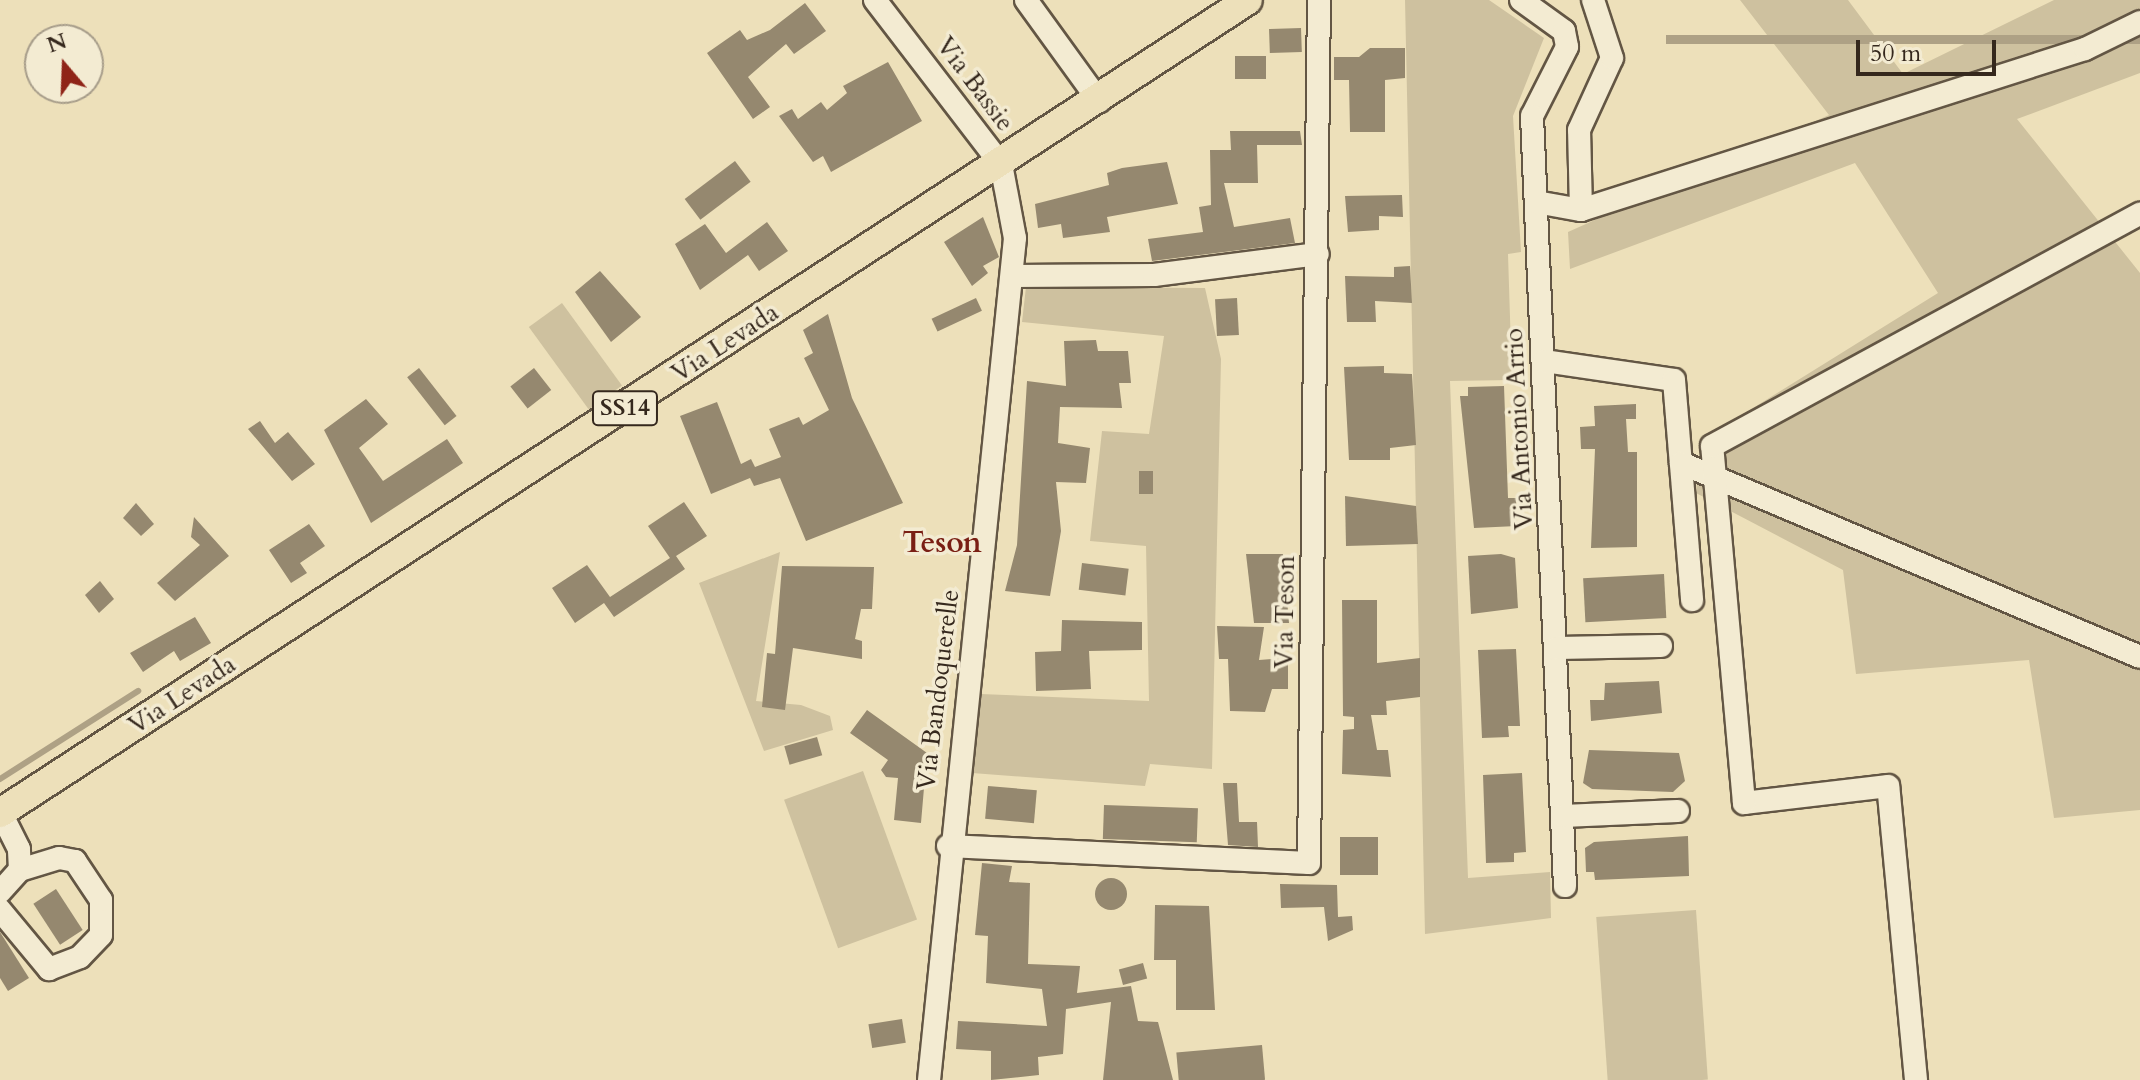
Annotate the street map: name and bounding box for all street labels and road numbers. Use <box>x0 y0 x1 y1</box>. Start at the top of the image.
street label: Via Bassie <box>929 31 1021 137</box>
street label: Via Levada <box>665 297 785 389</box>
street label: Via Antonio Arrio <box>1498 327 1540 531</box>
road number: SS14 <box>591 388 659 428</box>
street label: Via Teson <box>1268 555 1302 669</box>
street label: Via Bandoquerelle <box>910 588 966 792</box>
street label: Via Levada <box>122 649 242 741</box>

